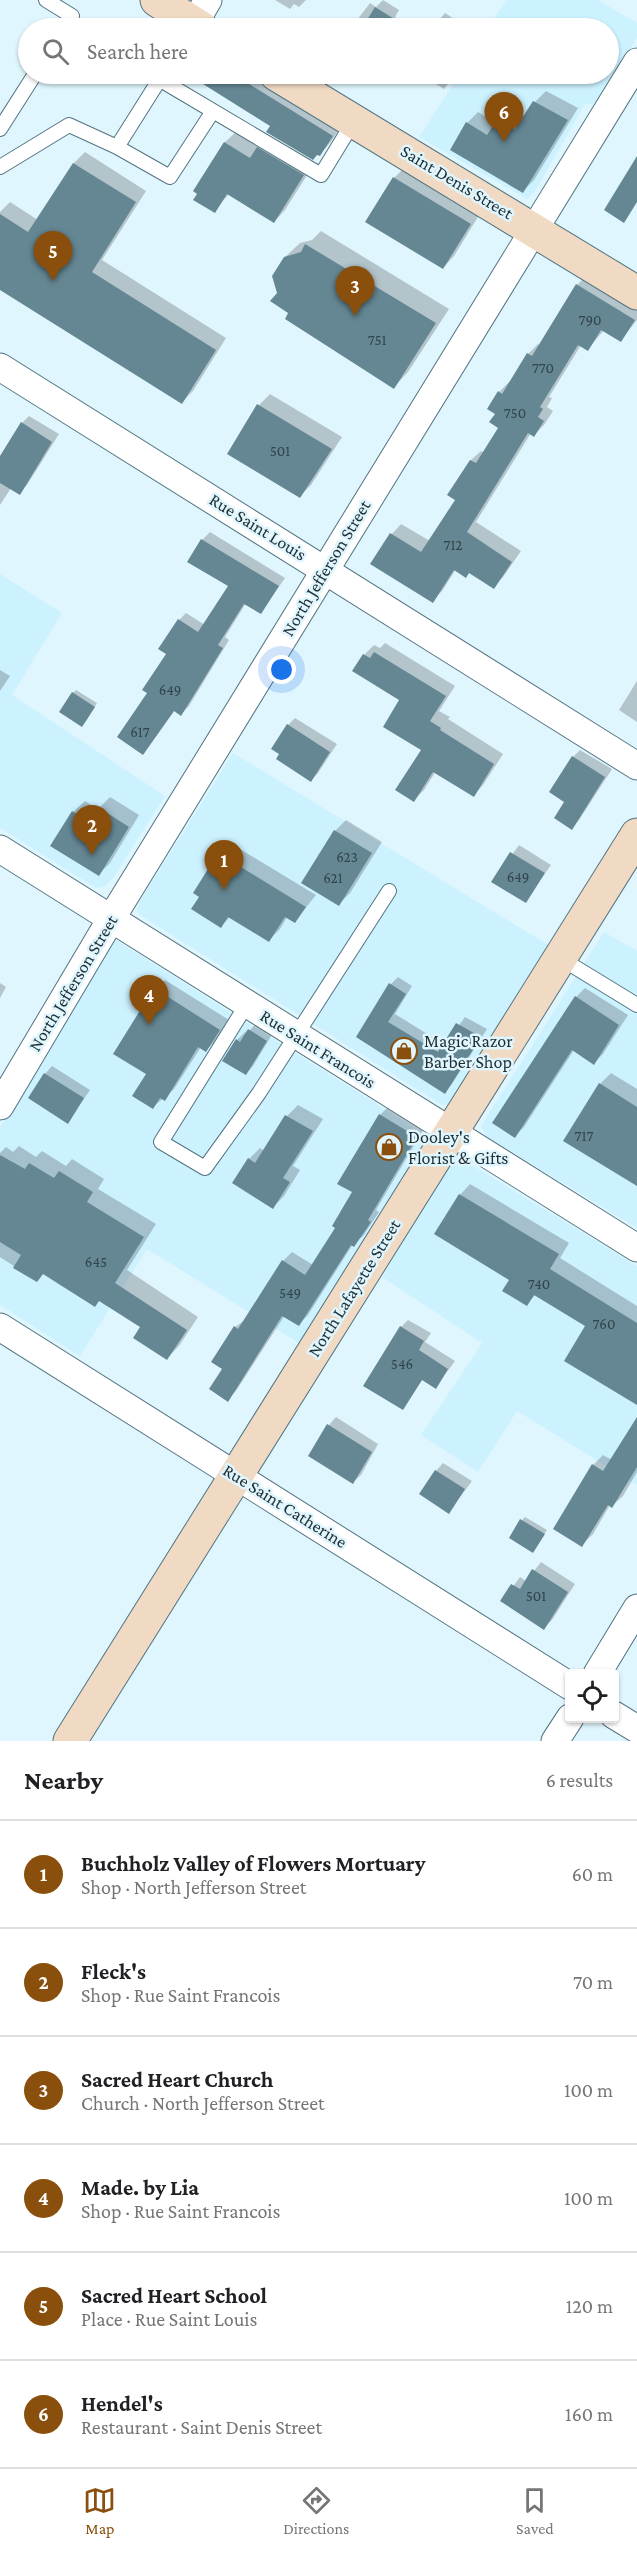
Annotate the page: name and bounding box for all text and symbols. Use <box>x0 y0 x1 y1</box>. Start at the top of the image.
search box <box>18 18 619 84</box>
icon: search <box>39 35 72 68</box>
text: Search here <box>87 39 188 64</box>
pin: 6 <box>484 92 524 142</box>
street label: Saint Denis Street <box>397 141 518 224</box>
pin: 5 <box>34 232 72 281</box>
pin: 3 <box>336 266 374 316</box>
house number: 790 <box>578 312 602 328</box>
house number: 751 <box>368 332 386 348</box>
house number: 770 <box>532 360 554 376</box>
house number: 750 <box>504 405 526 421</box>
house number: 501 <box>270 443 290 459</box>
street label: Rue Saint Louis <box>206 489 310 565</box>
street label: North Jefferson Street <box>277 495 375 640</box>
house number: 712 <box>443 537 463 553</box>
your location <box>267 655 296 684</box>
house number: 649 <box>159 682 181 698</box>
house number: 617 <box>130 724 150 740</box>
pin: 2 <box>72 806 112 855</box>
pin: 1 <box>204 840 244 890</box>
house number: 623 <box>336 849 358 865</box>
house number: 649 <box>507 869 529 885</box>
house number: 621 <box>323 870 343 886</box>
street label: North Jefferson Street <box>24 910 122 1055</box>
pin: 4 <box>130 976 168 1025</box>
street label: Rue Saint Francois <box>257 1006 379 1092</box>
place label: Magic Razor Barber Shop <box>424 1031 513 1072</box>
shop icon: Magic Razor Barber Shop <box>389 1036 419 1066</box>
place label: Dooley's Florist & Gifts <box>408 1127 508 1168</box>
house number: 717 <box>575 1128 593 1144</box>
shop icon: Dooley's Florist & Gifts <box>374 1132 404 1162</box>
street label: North Lafayette Street <box>304 1215 405 1360</box>
house number: 645 <box>85 1254 107 1270</box>
house number: 740 <box>528 1276 550 1292</box>
house number: 549 <box>279 1285 301 1301</box>
house number: 760 <box>593 1316 615 1332</box>
house number: 546 <box>391 1356 413 1372</box>
street label: Rue Saint Catherine <box>219 1460 351 1552</box>
house number: 501 <box>526 1588 546 1604</box>
map controls <box>565 1669 619 1723</box>
button: locate <box>565 1669 619 1723</box>
text: Nearby <box>24 1766 103 1795</box>
text: 6 results <box>546 1769 613 1791</box>
text: Buchholz Valley of Flowers Mortuary <box>81 1851 426 1876</box>
text: 1 <box>40 1863 47 1885</box>
text: 60 m <box>572 1863 613 1885</box>
text: Shop · North Jefferson Street <box>81 1876 306 1898</box>
text: Fleck's <box>81 1959 146 1984</box>
text: 2 <box>38 1971 49 1993</box>
text: 70 m <box>573 1971 613 1993</box>
text: Shop · Rue Saint Francois <box>81 1984 280 2006</box>
text: Sacred Heart Church <box>81 2067 273 2092</box>
text: 3 <box>39 2079 48 2101</box>
text: 100 m <box>564 2079 613 2101</box>
text: Church · North Jefferson Street <box>81 2092 325 2114</box>
text: Made. by Lia <box>81 2175 199 2200</box>
text: 4 <box>38 2187 49 2209</box>
text: 100 m <box>564 2187 613 2209</box>
text: Shop · Rue Saint Francois <box>81 2200 280 2222</box>
text: Sacred Heart School <box>81 2283 267 2308</box>
text: 5 <box>39 2295 48 2317</box>
text: 120 m <box>566 2295 613 2317</box>
text: Place · Rue Saint Louis <box>81 2308 257 2330</box>
text: Hendel's <box>81 2391 163 2416</box>
text: 6 <box>38 2403 49 2425</box>
text: 160 m <box>565 2403 613 2425</box>
text: Restaurant · Saint Denis Street <box>81 2416 322 2438</box>
tab: Map <box>83 2484 116 2537</box>
tab: Directions <box>283 2484 349 2537</box>
tab: Saved <box>516 2484 554 2537</box>

